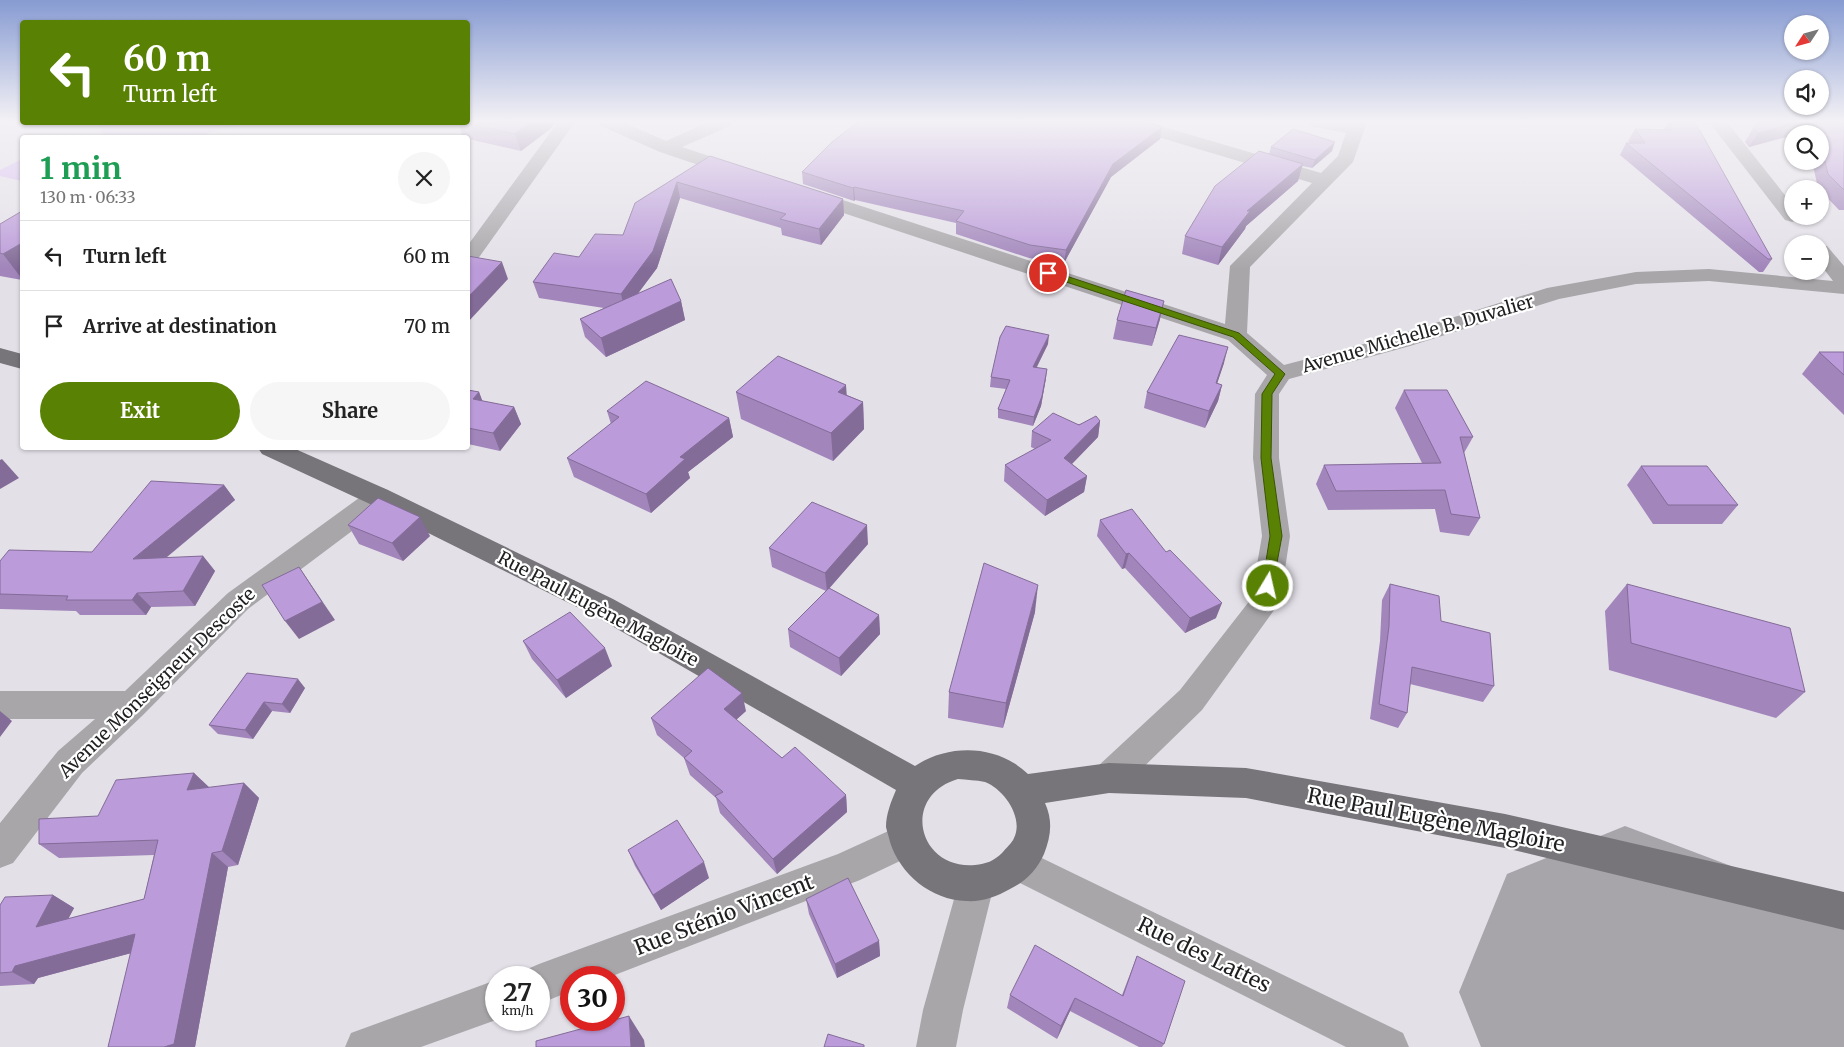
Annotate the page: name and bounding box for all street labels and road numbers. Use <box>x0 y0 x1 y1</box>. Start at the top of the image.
street label: Avenue Michelle B. Duvalier <box>1298 289 1536 378</box>
street label: Rue Paul Eugène Magloire <box>494 546 703 671</box>
street label: Avenue Monseigneur Descoste <box>53 583 260 783</box>
street label: Rue Paul Eugène Magloire <box>1305 781 1567 858</box>
street label: Rue Sténio Vincent <box>630 868 817 961</box>
street label: Rue des Lattes <box>1133 911 1275 998</box>

